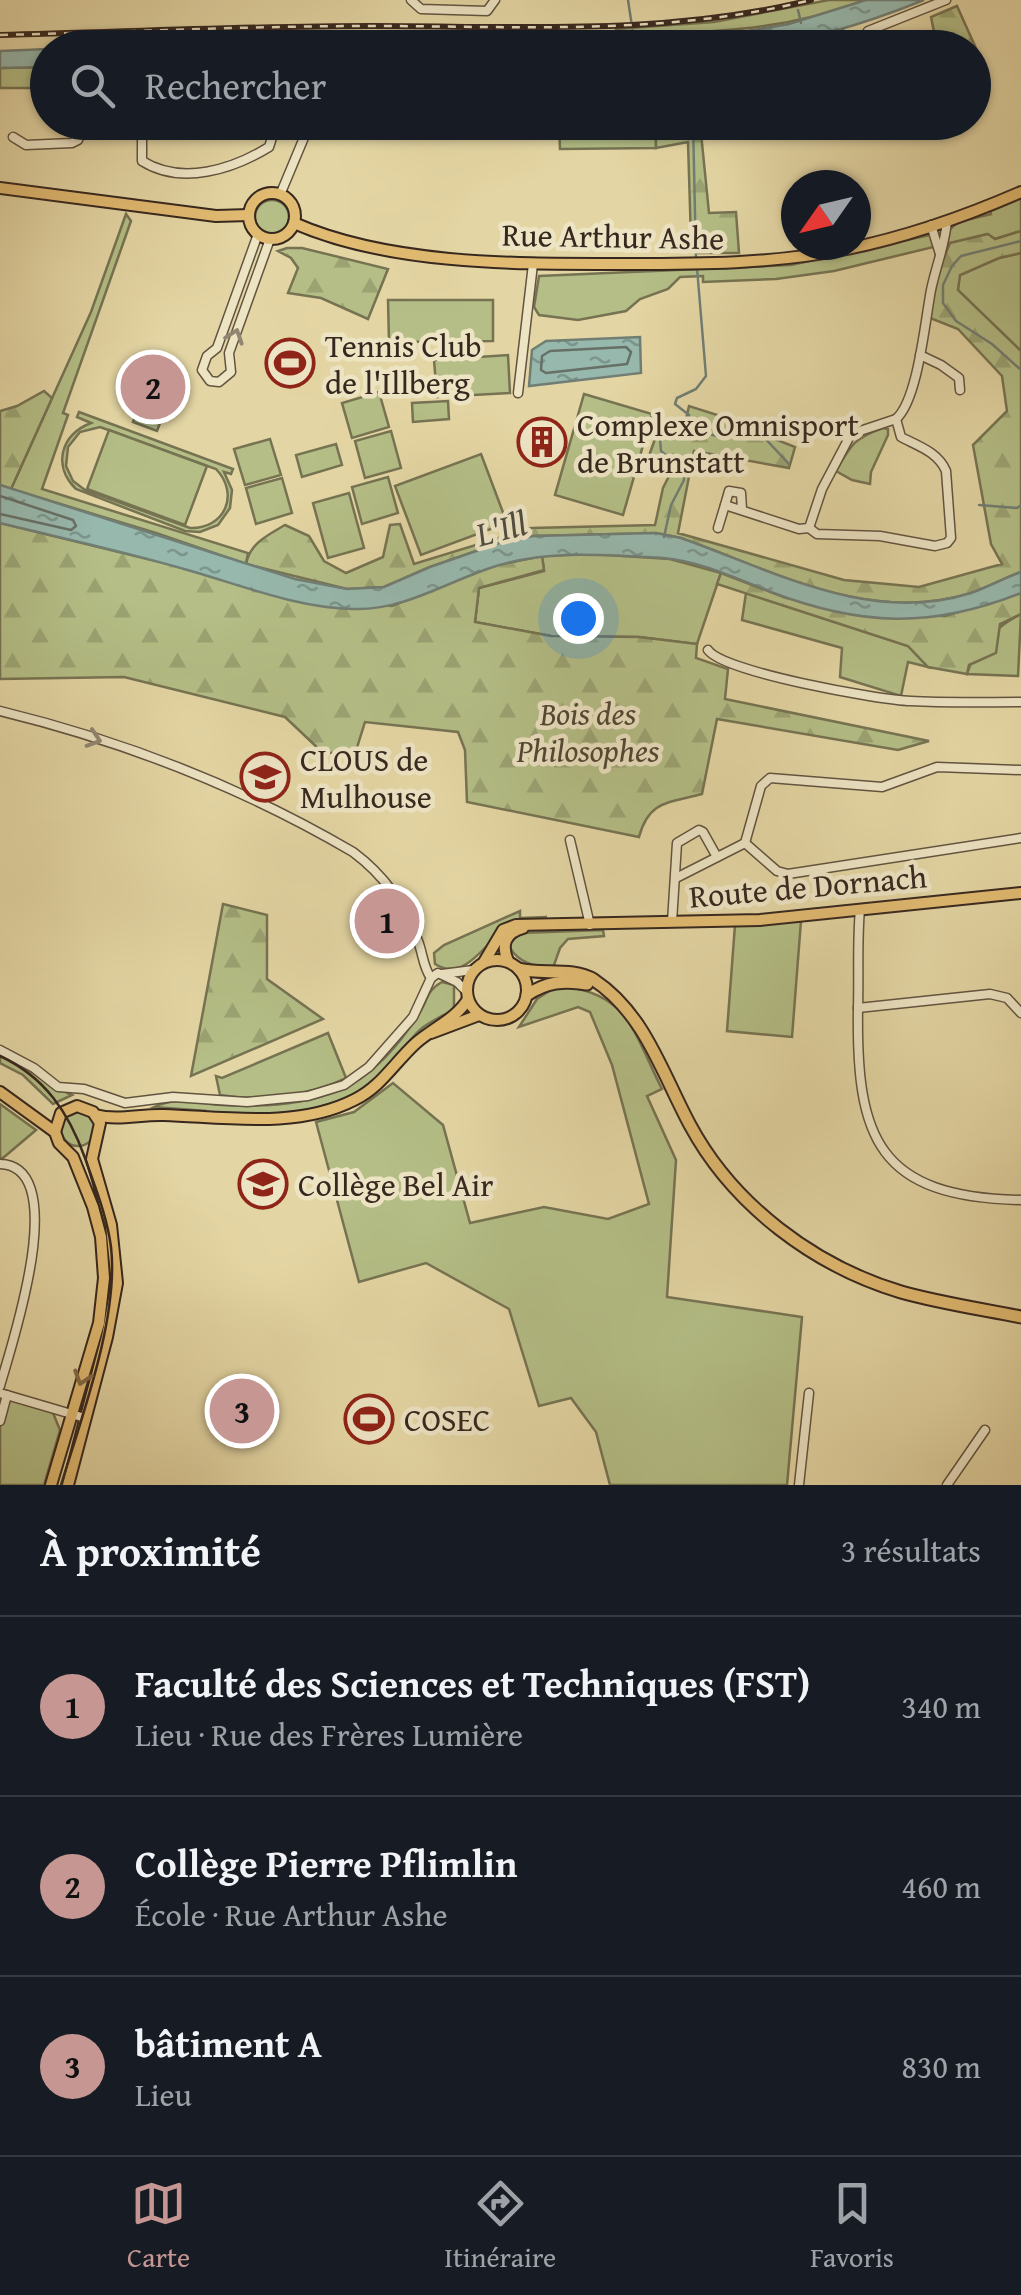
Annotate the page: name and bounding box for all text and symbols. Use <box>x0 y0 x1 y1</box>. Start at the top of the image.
search box <box>30 30 991 140</box>
text: Rechercher <box>145 57 326 113</box>
icon: search <box>65 58 120 113</box>
north arrow <box>781 170 871 260</box>
street label: Rue Arthur Ashe <box>501 211 725 261</box>
place label: Tennis Club de l'Illberg <box>325 322 482 406</box>
one-way arrow <box>223 329 244 346</box>
sports icon: Tennis Club de l'Illberg <box>264 337 316 389</box>
pin: 2 <box>120 350 186 424</box>
place label: Complexe Omnisport de Brunstatt <box>577 401 859 485</box>
building icon: Complexe Omnisport de Brunstatt <box>516 416 568 468</box>
water label: L'Ill <box>469 497 532 559</box>
your location <box>553 593 604 644</box>
park label: Bois des Philosophes <box>516 690 660 774</box>
one-way arrow <box>84 727 101 747</box>
place label: CLOUS de Mulhouse <box>300 736 432 820</box>
school or university icon: CLOUS de Mulhouse <box>239 751 291 803</box>
street label: Route de Dornach <box>687 852 929 920</box>
pin: 1 <box>354 884 420 958</box>
school or university icon: Collège Bel Air <box>237 1158 289 1210</box>
place label: Collège Bel Air <box>298 1161 493 1208</box>
one-way arrow <box>73 1369 94 1386</box>
pin: 3 <box>210 1374 274 1448</box>
sports icon: COSEC <box>343 1393 395 1445</box>
place label: COSEC <box>404 1396 490 1443</box>
text: À proximité <box>40 1520 261 1581</box>
text: 3 résultats <box>841 1527 981 1574</box>
text: Faculté des Sciences et Techniques (FST) <box>135 1655 810 1711</box>
text: 1 <box>64 1683 81 1730</box>
text: 340 m <box>902 1683 981 1730</box>
text: Lieu · Rue des Frères Lumière <box>135 1711 523 1758</box>
text: Collège Pierre Pflimlin <box>135 1835 517 1891</box>
text: 2 <box>64 1863 81 1910</box>
text: 460 m <box>902 1863 981 1910</box>
text: École · Rue Arthur Ashe <box>135 1891 447 1938</box>
text: bâtiment A <box>135 2015 322 2071</box>
text: 3 <box>64 2043 81 2090</box>
text: 830 m <box>902 2043 981 2090</box>
text: Lieu <box>135 2071 192 2118</box>
tab: Carte <box>127 2176 190 2277</box>
tab: Itinéraire <box>444 2176 556 2277</box>
tab: Favoris <box>810 2176 894 2277</box>

